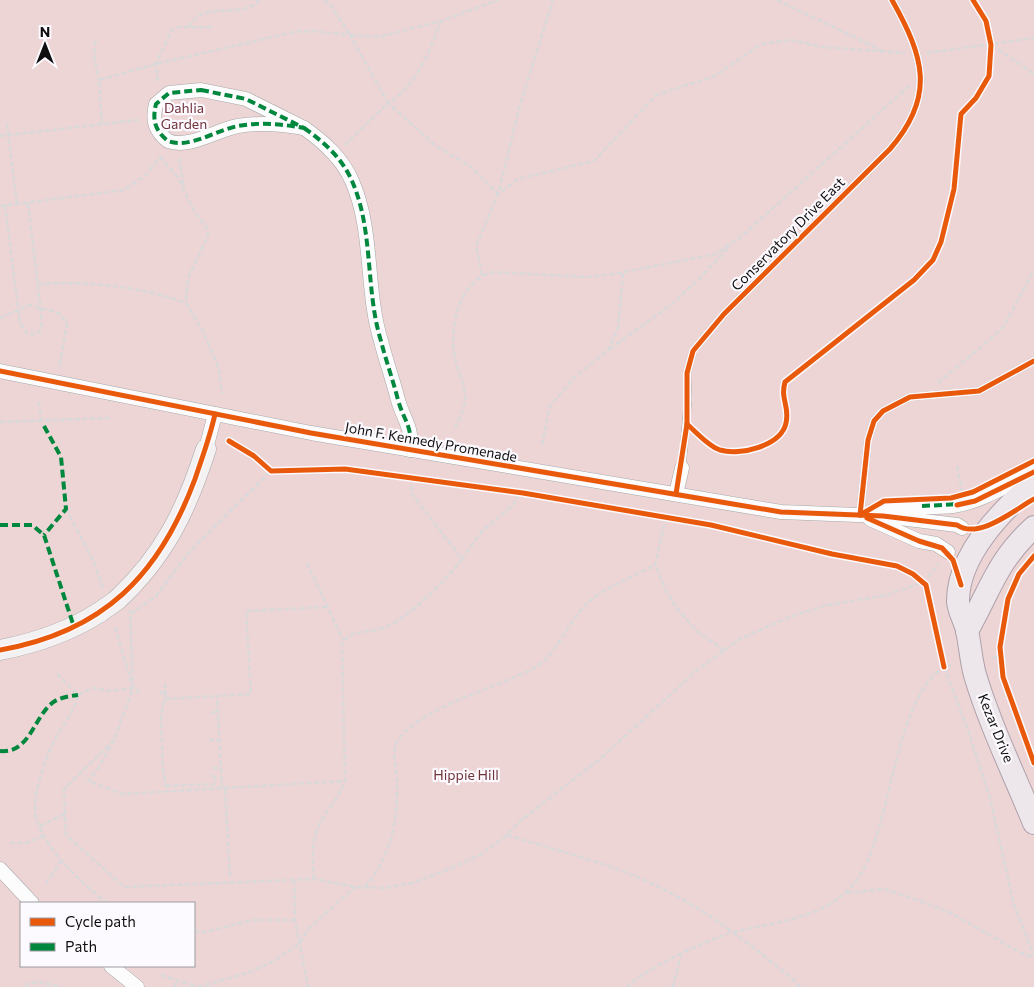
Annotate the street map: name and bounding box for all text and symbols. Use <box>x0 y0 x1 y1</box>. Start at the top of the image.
north arrow <box>20 20 70 70</box>
text: N <box>40 23 50 40</box>
park label: Dahlia Garden <box>161 99 207 132</box>
street label: Conservatory Drive East <box>727 173 848 294</box>
street label: John F. Kennedy Promenade <box>344 418 519 465</box>
street label: Kezar Drive <box>975 691 1018 765</box>
park label: Hippie Hill <box>433 766 499 783</box>
legend <box>20 902 195 967</box>
text: Cycle path <box>65 912 136 930</box>
text: Path <box>65 937 97 955</box>

